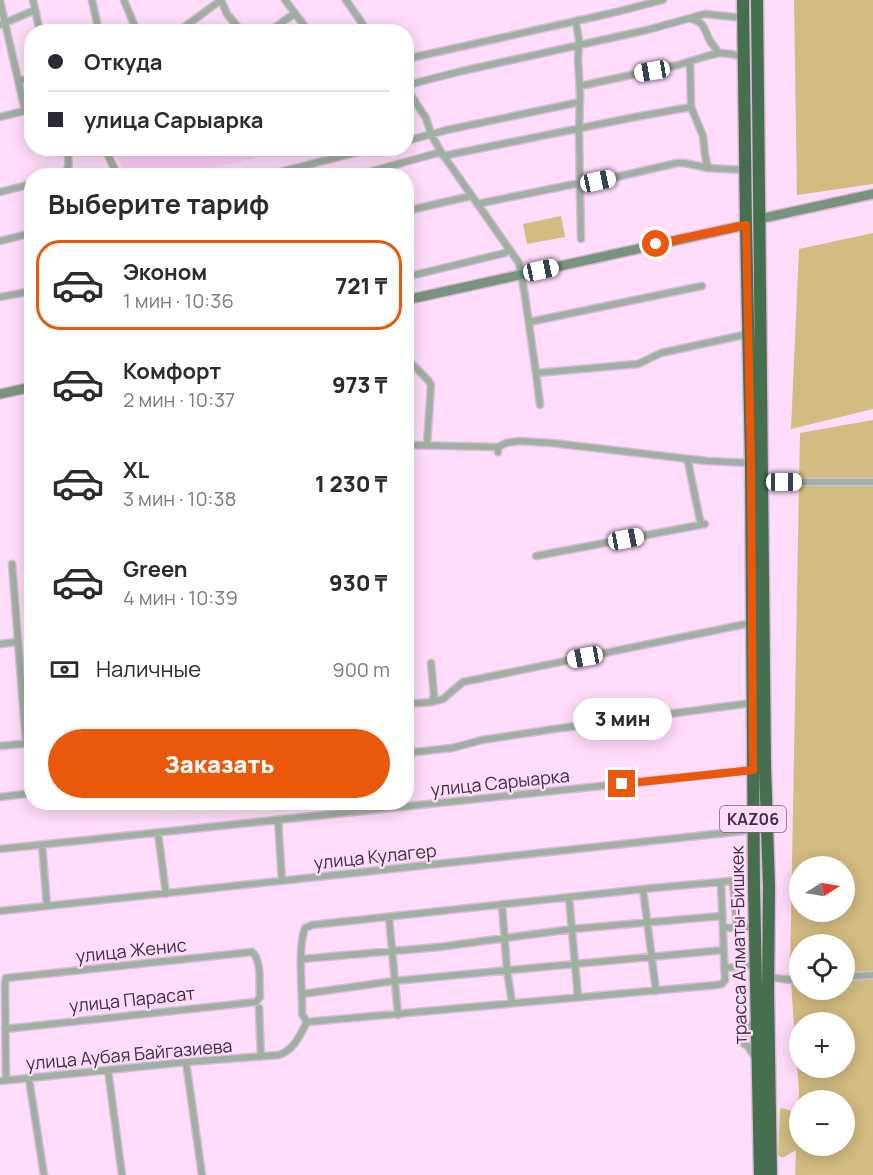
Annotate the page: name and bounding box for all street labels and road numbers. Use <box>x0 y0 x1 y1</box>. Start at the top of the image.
street label: улица Сарыарка <box>429 763 571 801</box>
road number: KАZ06 <box>720 806 786 832</box>
street label: улица Кулагер <box>312 838 438 874</box>
street label: трасса Алматы-Бишкек <box>724 844 752 1045</box>
street label: улица Женис <box>74 932 188 968</box>
street label: улица Парасат <box>68 980 196 1018</box>
street label: улица Аубая Байгазиева <box>25 1033 233 1075</box>

